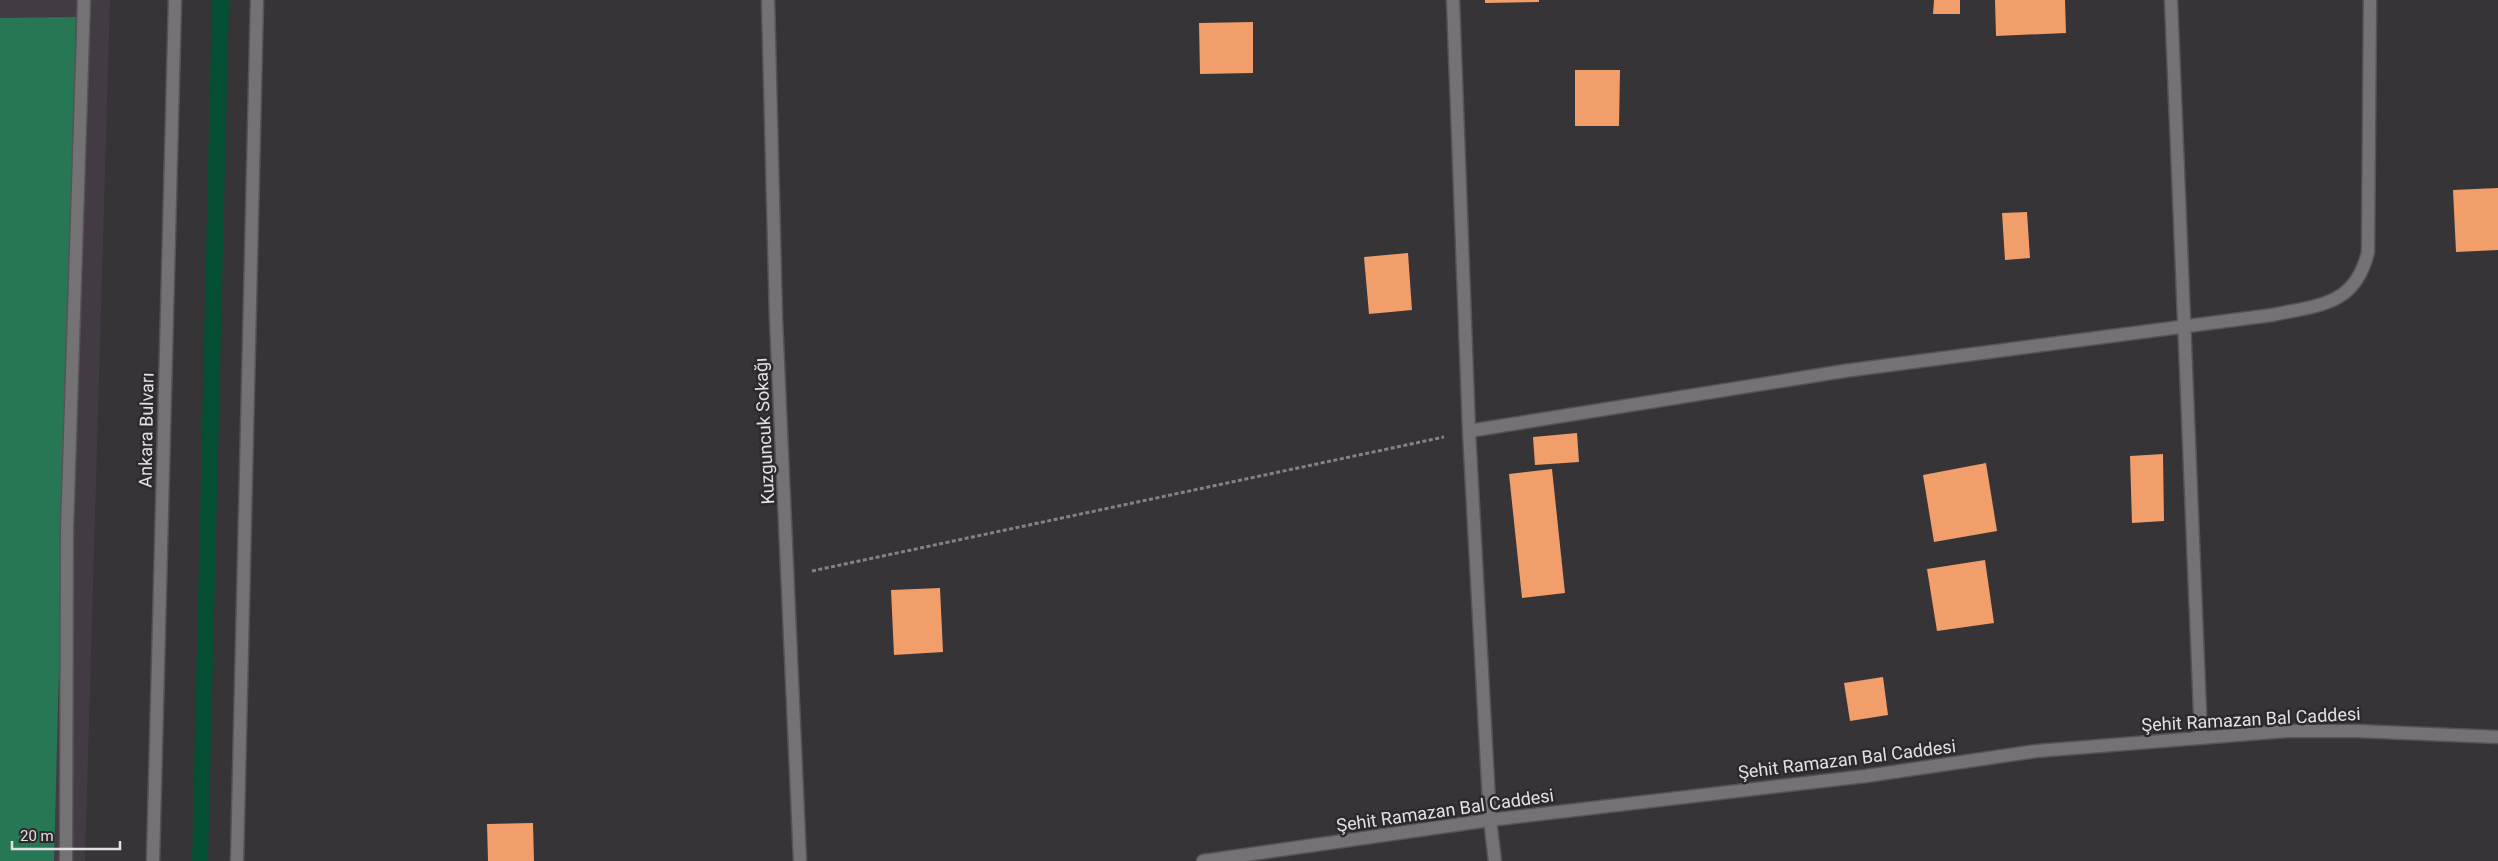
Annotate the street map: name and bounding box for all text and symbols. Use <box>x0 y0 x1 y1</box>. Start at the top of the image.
street label: Kuzguncuk Sokağı <box>750 357 778 505</box>
street label: Ankara Bulvarı <box>134 372 158 488</box>
street label: Şehit Ramazan Bal Caddesi <box>2141 703 2361 735</box>
street label: Şehit Ramazan Bal Caddesi <box>1737 735 1957 783</box>
street label: Şehit Ramazan Bal Caddesi <box>1335 784 1555 836</box>
scale bar <box>12 818 120 850</box>
text: 20 m <box>20 827 54 845</box>

